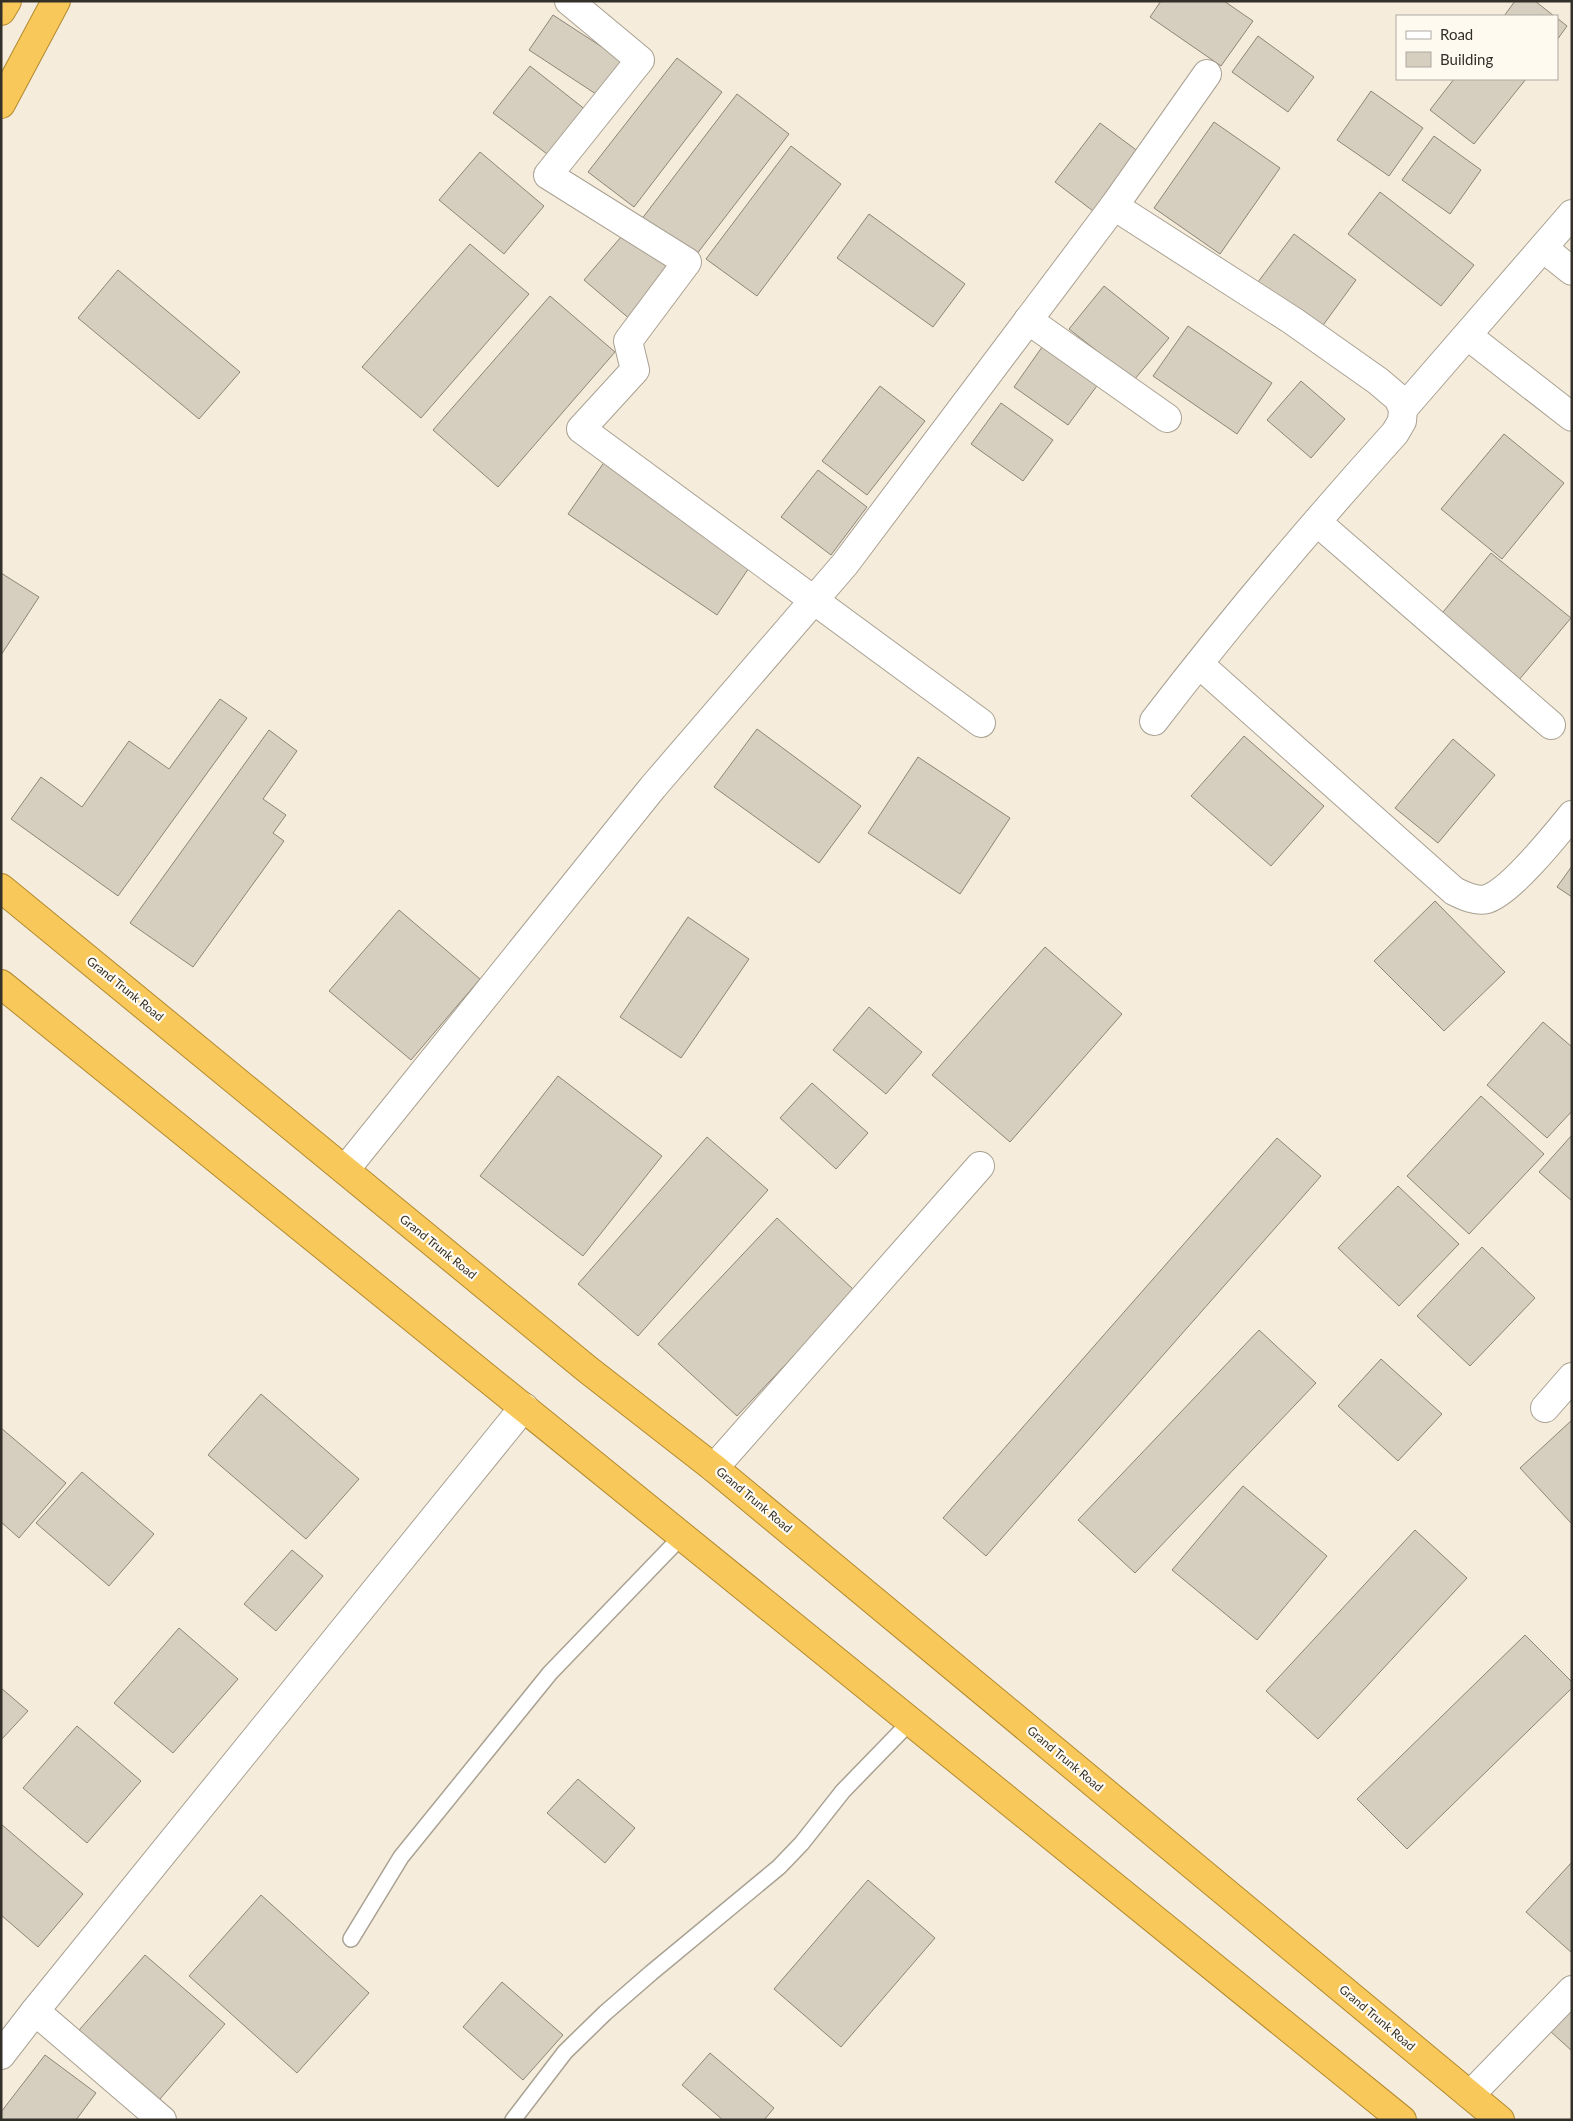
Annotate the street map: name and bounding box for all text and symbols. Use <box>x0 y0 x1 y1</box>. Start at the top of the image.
legend <box>1396 15 1558 80</box>
text: Road <box>1440 25 1473 43</box>
text: Building <box>1440 50 1493 68</box>
street label: Grand Trunk Road <box>84 953 167 1024</box>
street label: Grand Trunk Road <box>397 1211 480 1282</box>
street label: Grand Trunk Road <box>713 1464 795 1536</box>
street label: Grand Trunk Road <box>1024 1723 1106 1795</box>
street label: Grand Trunk Road <box>1336 1982 1418 2054</box>

